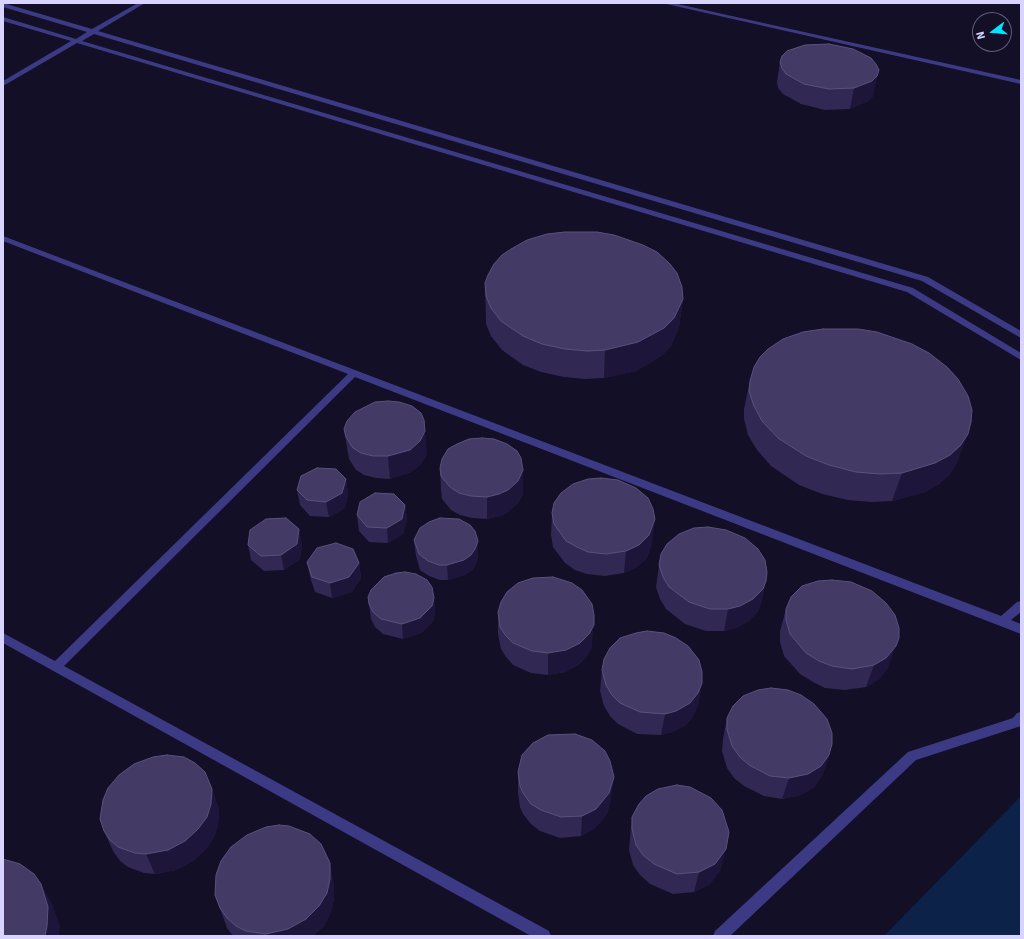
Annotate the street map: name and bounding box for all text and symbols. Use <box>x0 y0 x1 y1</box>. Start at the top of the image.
north arrow <box>972 12 1012 52</box>
text: N <box>974 30 988 41</box>

